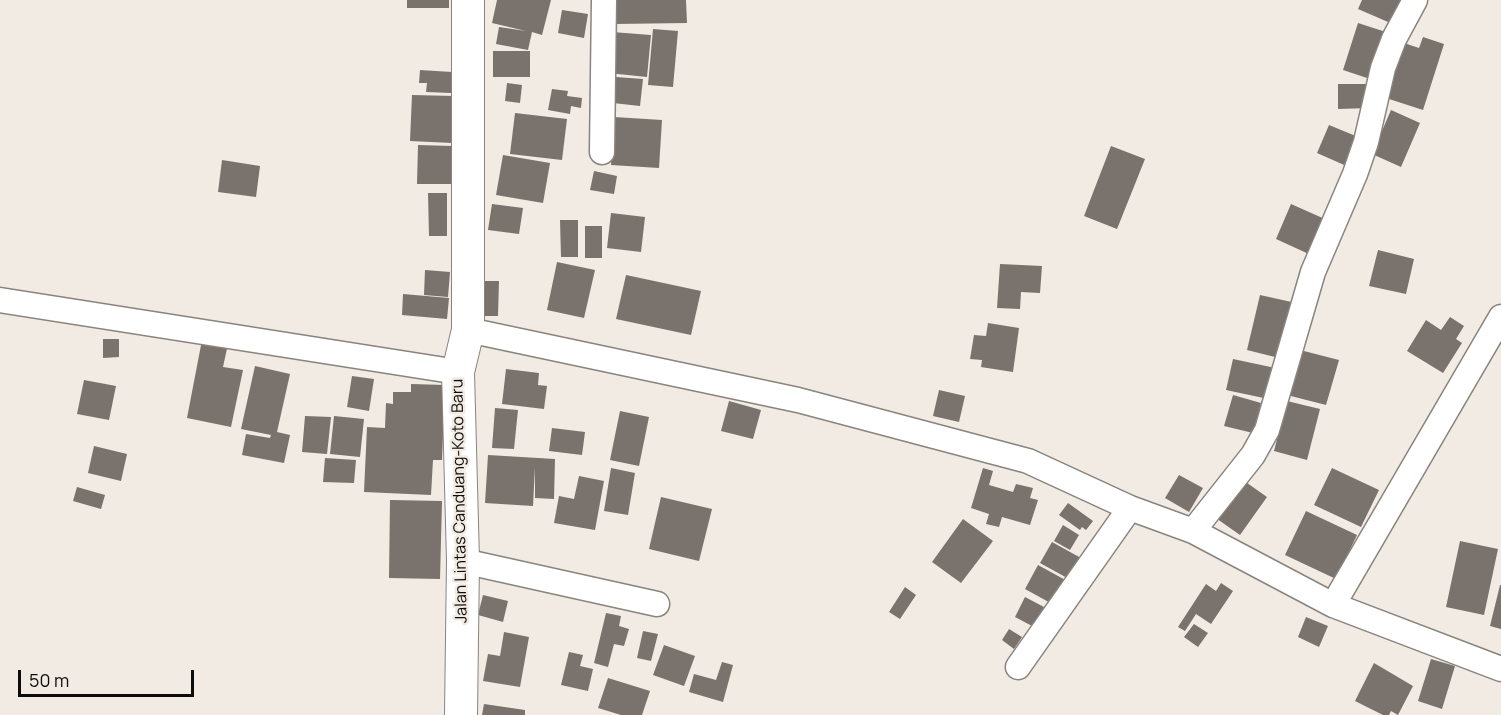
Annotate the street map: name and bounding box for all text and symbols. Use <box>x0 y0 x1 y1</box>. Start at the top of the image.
street label: Jalan Lintas Canduang-Koto Baru <box>448 379 472 623</box>
scale bar <box>21 658 196 696</box>
text: 50 m <box>29 668 69 692</box>

